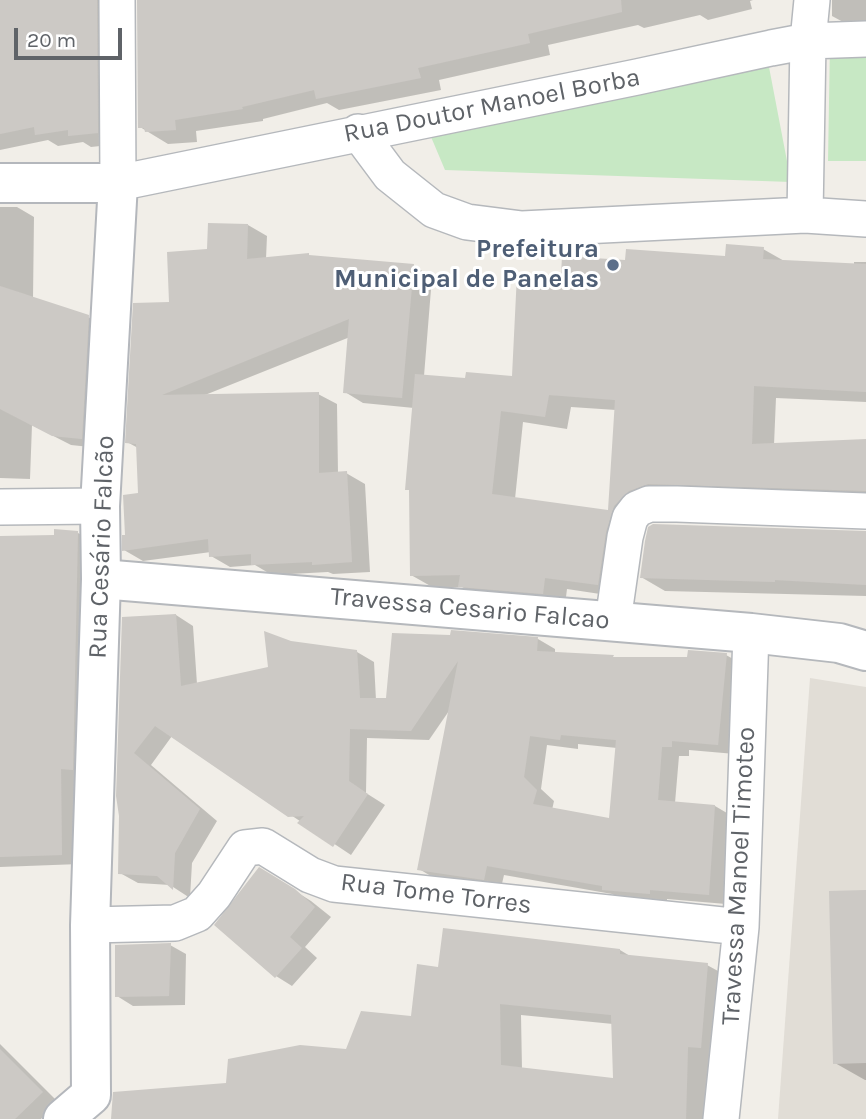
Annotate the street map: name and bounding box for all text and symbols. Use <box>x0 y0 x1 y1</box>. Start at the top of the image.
scale bar <box>18 14 126 58</box>
text: 20 m <box>27 28 76 52</box>
street label: Rua Doutor Manoel Borba <box>341 62 643 150</box>
place label: Prefeitura Municipal de Panelas <box>334 234 599 296</box>
marker: Prefeitura Municipal de Panelas <box>605 257 621 273</box>
street label: Rua Cesário Falcão <box>83 435 121 659</box>
street label: Travessa Cesario Falcao <box>329 581 611 637</box>
street label: Travessa Manoel Timoteo <box>716 726 762 1026</box>
street label: Rua Tome Torres <box>339 867 533 921</box>

